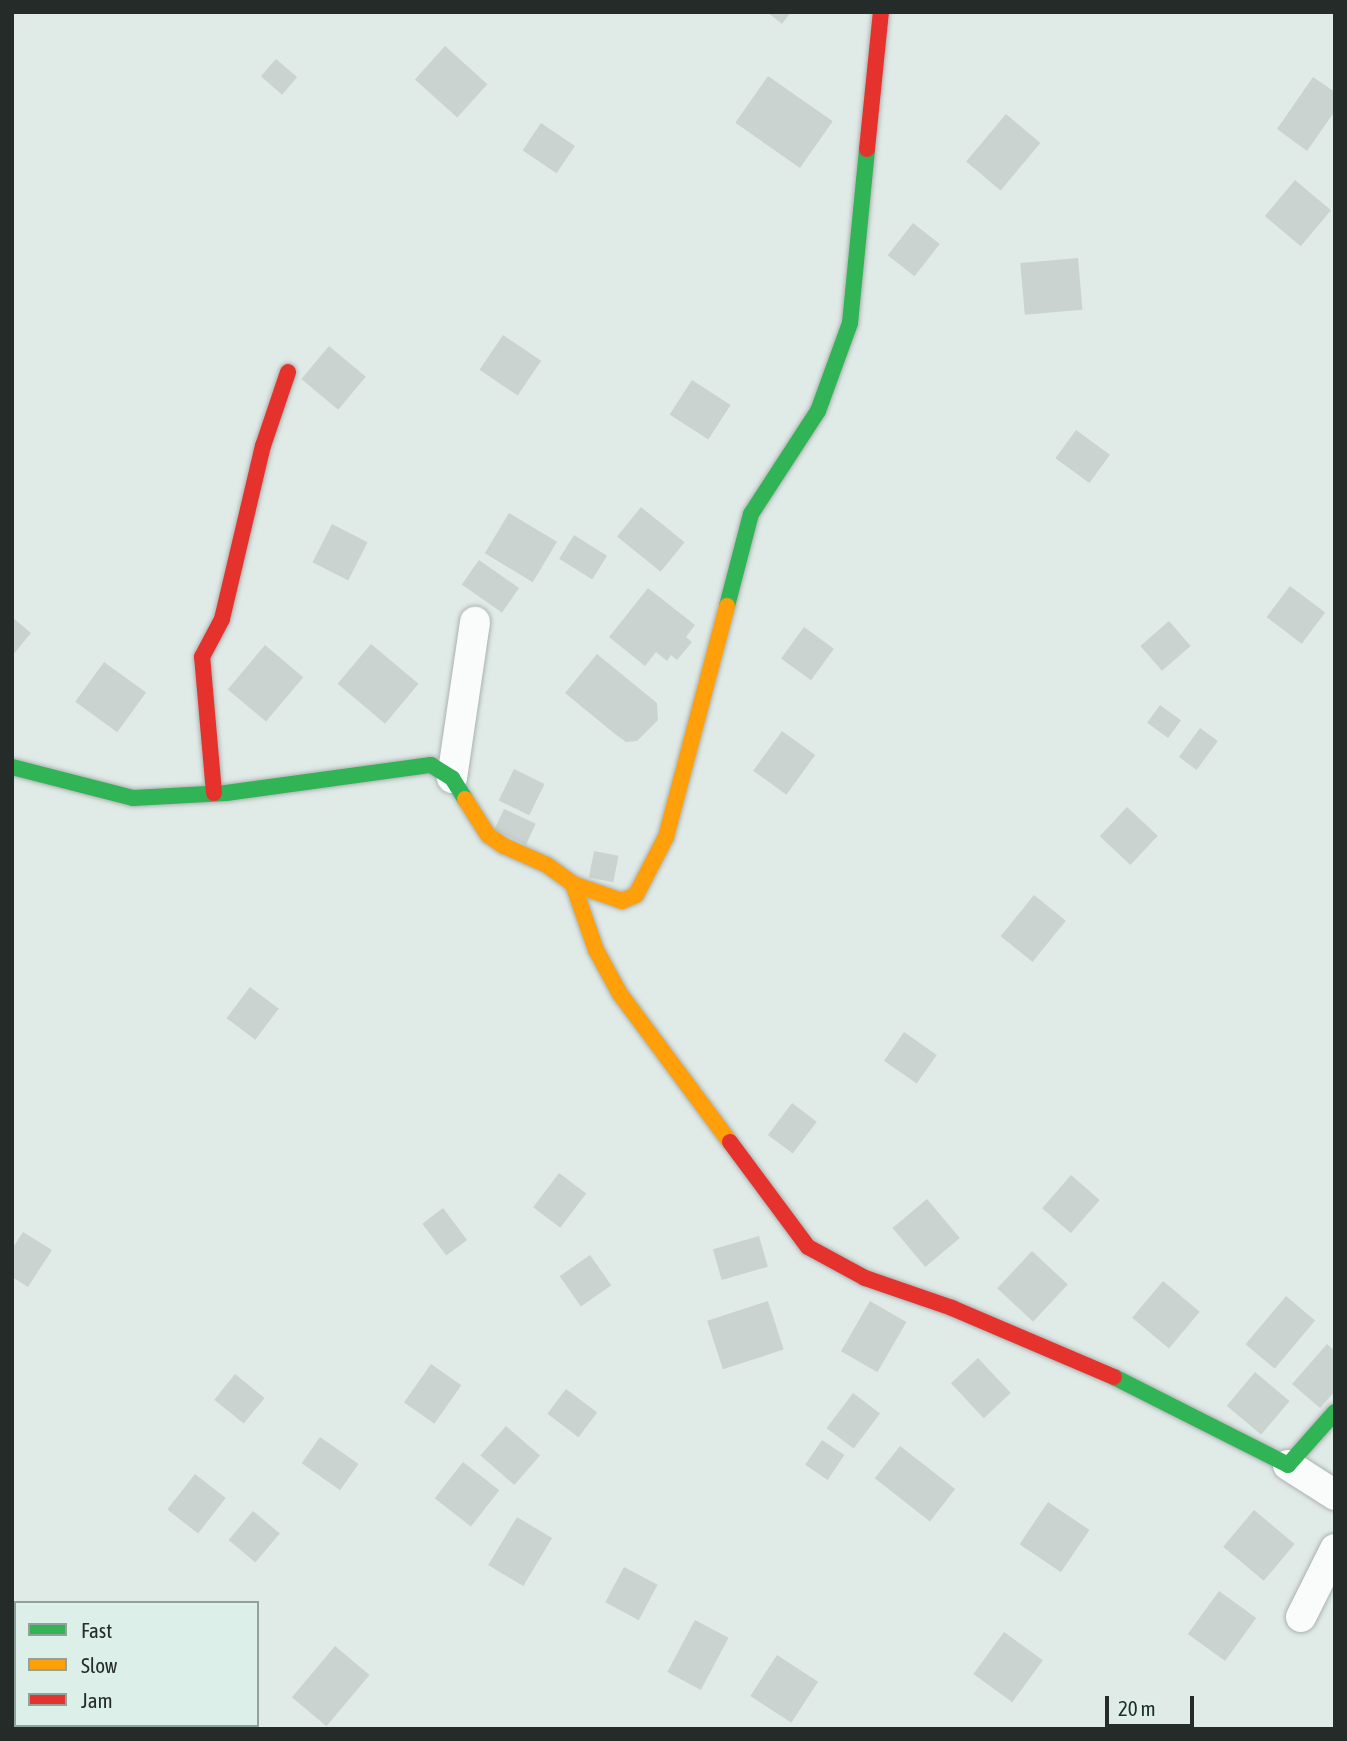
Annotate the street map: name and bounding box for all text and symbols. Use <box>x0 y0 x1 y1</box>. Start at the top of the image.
legend <box>14 1601 259 1727</box>
text: Fast <box>81 1618 112 1642</box>
text: Slow <box>81 1653 117 1677</box>
scale bar <box>1109 1682 1198 1726</box>
text: Jam <box>81 1688 113 1712</box>
text: 20 m <box>1118 1696 1156 1720</box>

